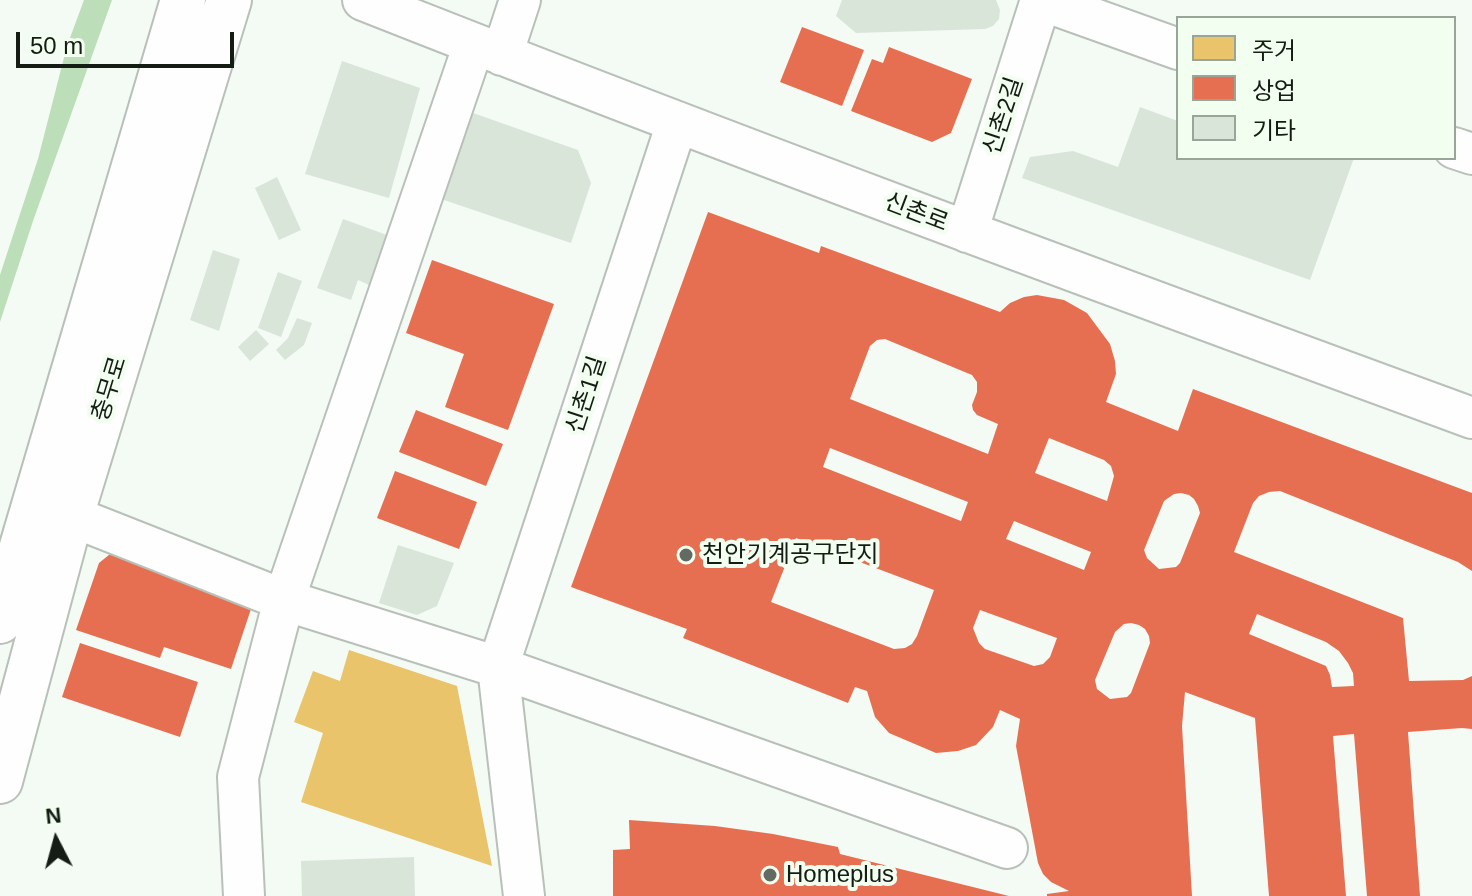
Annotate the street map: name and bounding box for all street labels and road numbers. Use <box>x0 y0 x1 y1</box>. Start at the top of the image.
street label: 신촌2길 <box>978 74 1030 158</box>
street label: 신촌로 <box>880 188 952 238</box>
street label: 충무로 <box>87 353 133 425</box>
street label: 신촌1길 <box>561 353 613 437</box>

